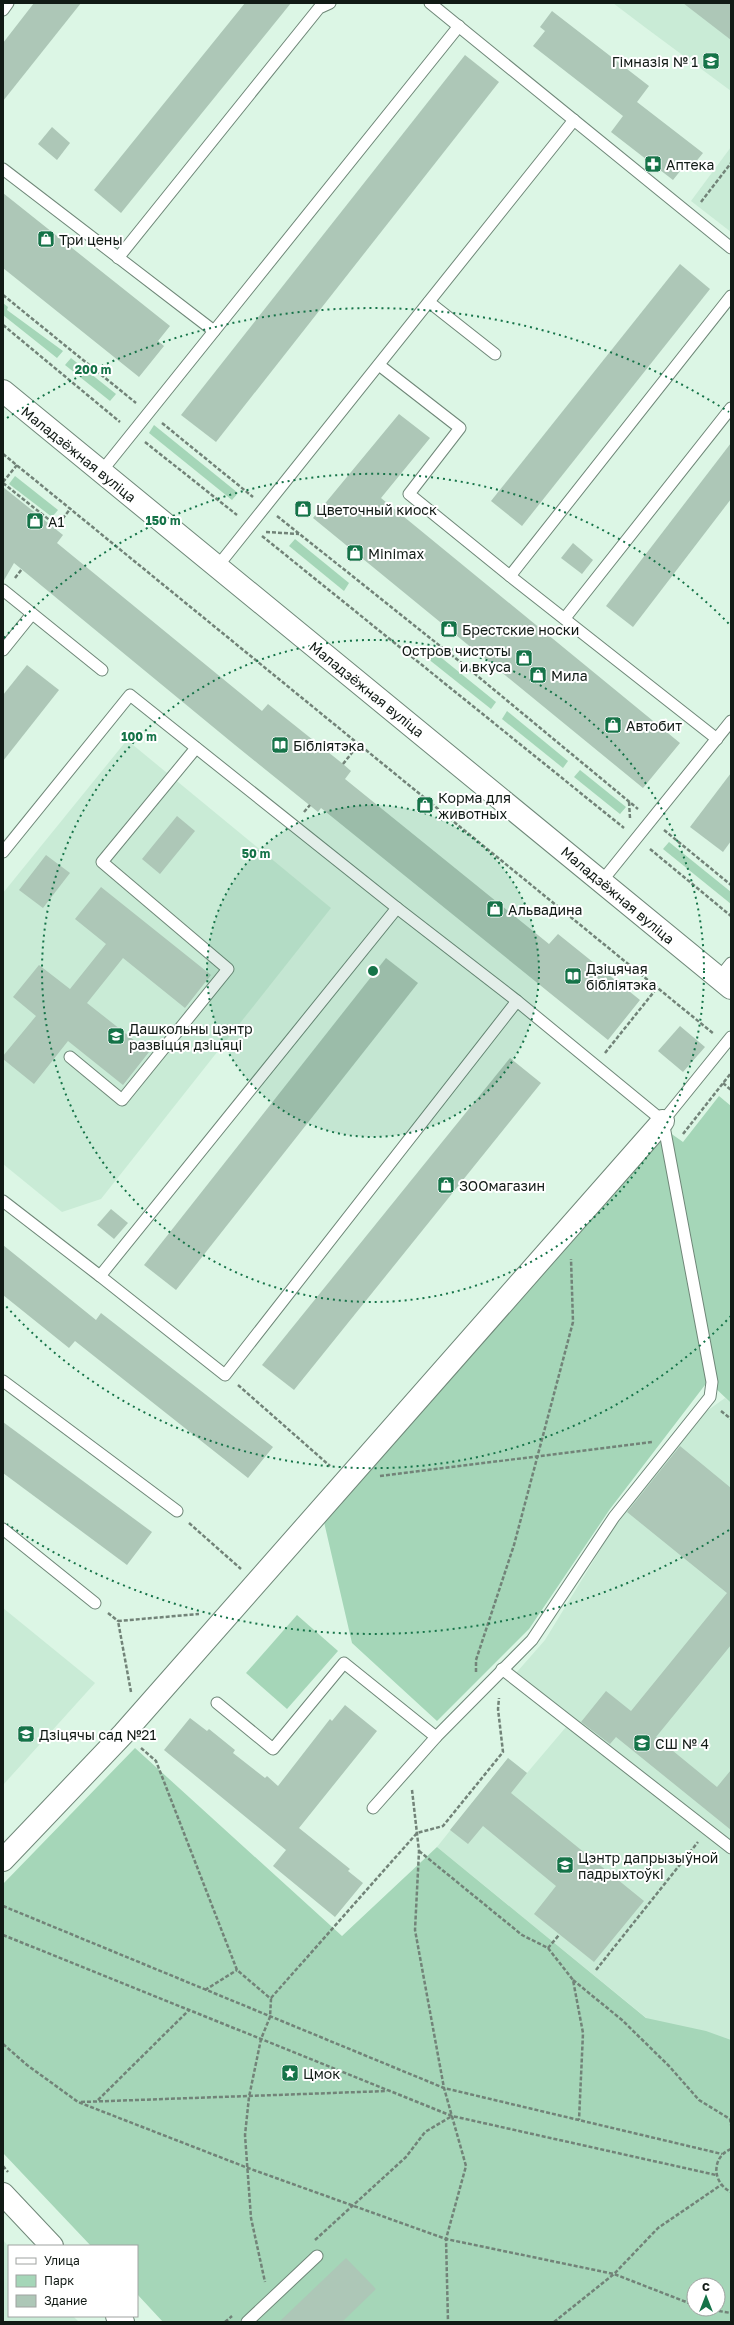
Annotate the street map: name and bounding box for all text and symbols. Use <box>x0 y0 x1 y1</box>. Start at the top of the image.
school or university icon: Гімназія № 1 <box>701 51 721 71</box>
place label: Гімназія № 1 <box>612 53 698 70</box>
pharmacy icon: Аптека <box>643 154 663 174</box>
place label: Аптека <box>666 156 714 173</box>
shop icon: Три цены <box>36 229 56 249</box>
place label: Три цены <box>59 231 123 248</box>
text: 200 m <box>75 362 111 377</box>
street label: Маладзёжная вуліца <box>18 402 140 506</box>
shop icon: Цветочный киоск <box>293 499 313 519</box>
place label: Цветочный киоск <box>316 501 437 518</box>
shop icon: A1 <box>25 511 45 531</box>
place label: A1 <box>48 513 64 530</box>
text: 150 m <box>146 513 180 528</box>
shop icon: Minimax <box>345 543 365 563</box>
place label: Minimax <box>368 545 424 562</box>
shop icon: Брестские носки <box>439 619 459 639</box>
place label: Брестские носки <box>462 621 579 638</box>
street label: Маладзёжная вуліца <box>306 637 428 741</box>
place label: Остров чистоты и вкуса <box>402 642 511 675</box>
shop icon: Остров чистоты и вкуса <box>514 648 534 668</box>
shop icon: Мила <box>528 665 548 685</box>
place label: Мила <box>551 667 588 684</box>
shop icon: Автобит <box>603 715 623 735</box>
place label: Автобит <box>626 717 682 734</box>
text: 100 m <box>121 729 157 744</box>
library icon: Бібліятэка <box>270 735 290 755</box>
place label: Бібліятэка <box>293 737 364 754</box>
place label: Корма для животных <box>438 789 511 822</box>
shop icon: Корма для животных <box>415 795 435 815</box>
street label: Маладзёжная вуліца <box>558 843 678 947</box>
text: 50 m <box>242 846 270 861</box>
shop icon: Альвадина <box>485 899 505 919</box>
place label: Альвадина <box>508 901 582 918</box>
place label: Дзіцячая бібліятэка <box>586 960 656 993</box>
centre of rings <box>366 964 380 978</box>
library icon: Дзіцячая бібліятэка <box>563 966 583 986</box>
place label: Дашкольны цэнтр развіцця дзіцяці <box>129 1020 253 1053</box>
school or university icon: Дашкольны цэнтр развіцця дзіцяці <box>106 1026 126 1046</box>
shop icon: ЗООмагазин <box>436 1175 456 1195</box>
place label: ЗООмагазин <box>459 1177 545 1194</box>
school or university icon: Дзіцячы сад №21 <box>16 1724 36 1744</box>
place label: Дзіцячы сад №21 <box>39 1726 156 1743</box>
school or university icon: СШ № 4 <box>632 1733 652 1753</box>
place label: СШ № 4 <box>655 1735 709 1752</box>
place label: Цэнтр дапрызыўной падрыхтоўкі <box>578 1849 718 1882</box>
school or university icon: Цэнтр дапрызыўной падрыхтоўкі <box>555 1855 575 1875</box>
place icon: Цмок <box>280 2063 300 2083</box>
place label: Цмок <box>303 2065 340 2082</box>
legend <box>8 2245 138 2317</box>
text: Улица <box>44 2253 80 2268</box>
text: Парк <box>44 2273 74 2288</box>
north arrow <box>686 2277 726 2317</box>
text: С <box>702 2280 710 2293</box>
text: Здание <box>44 2293 87 2308</box>

